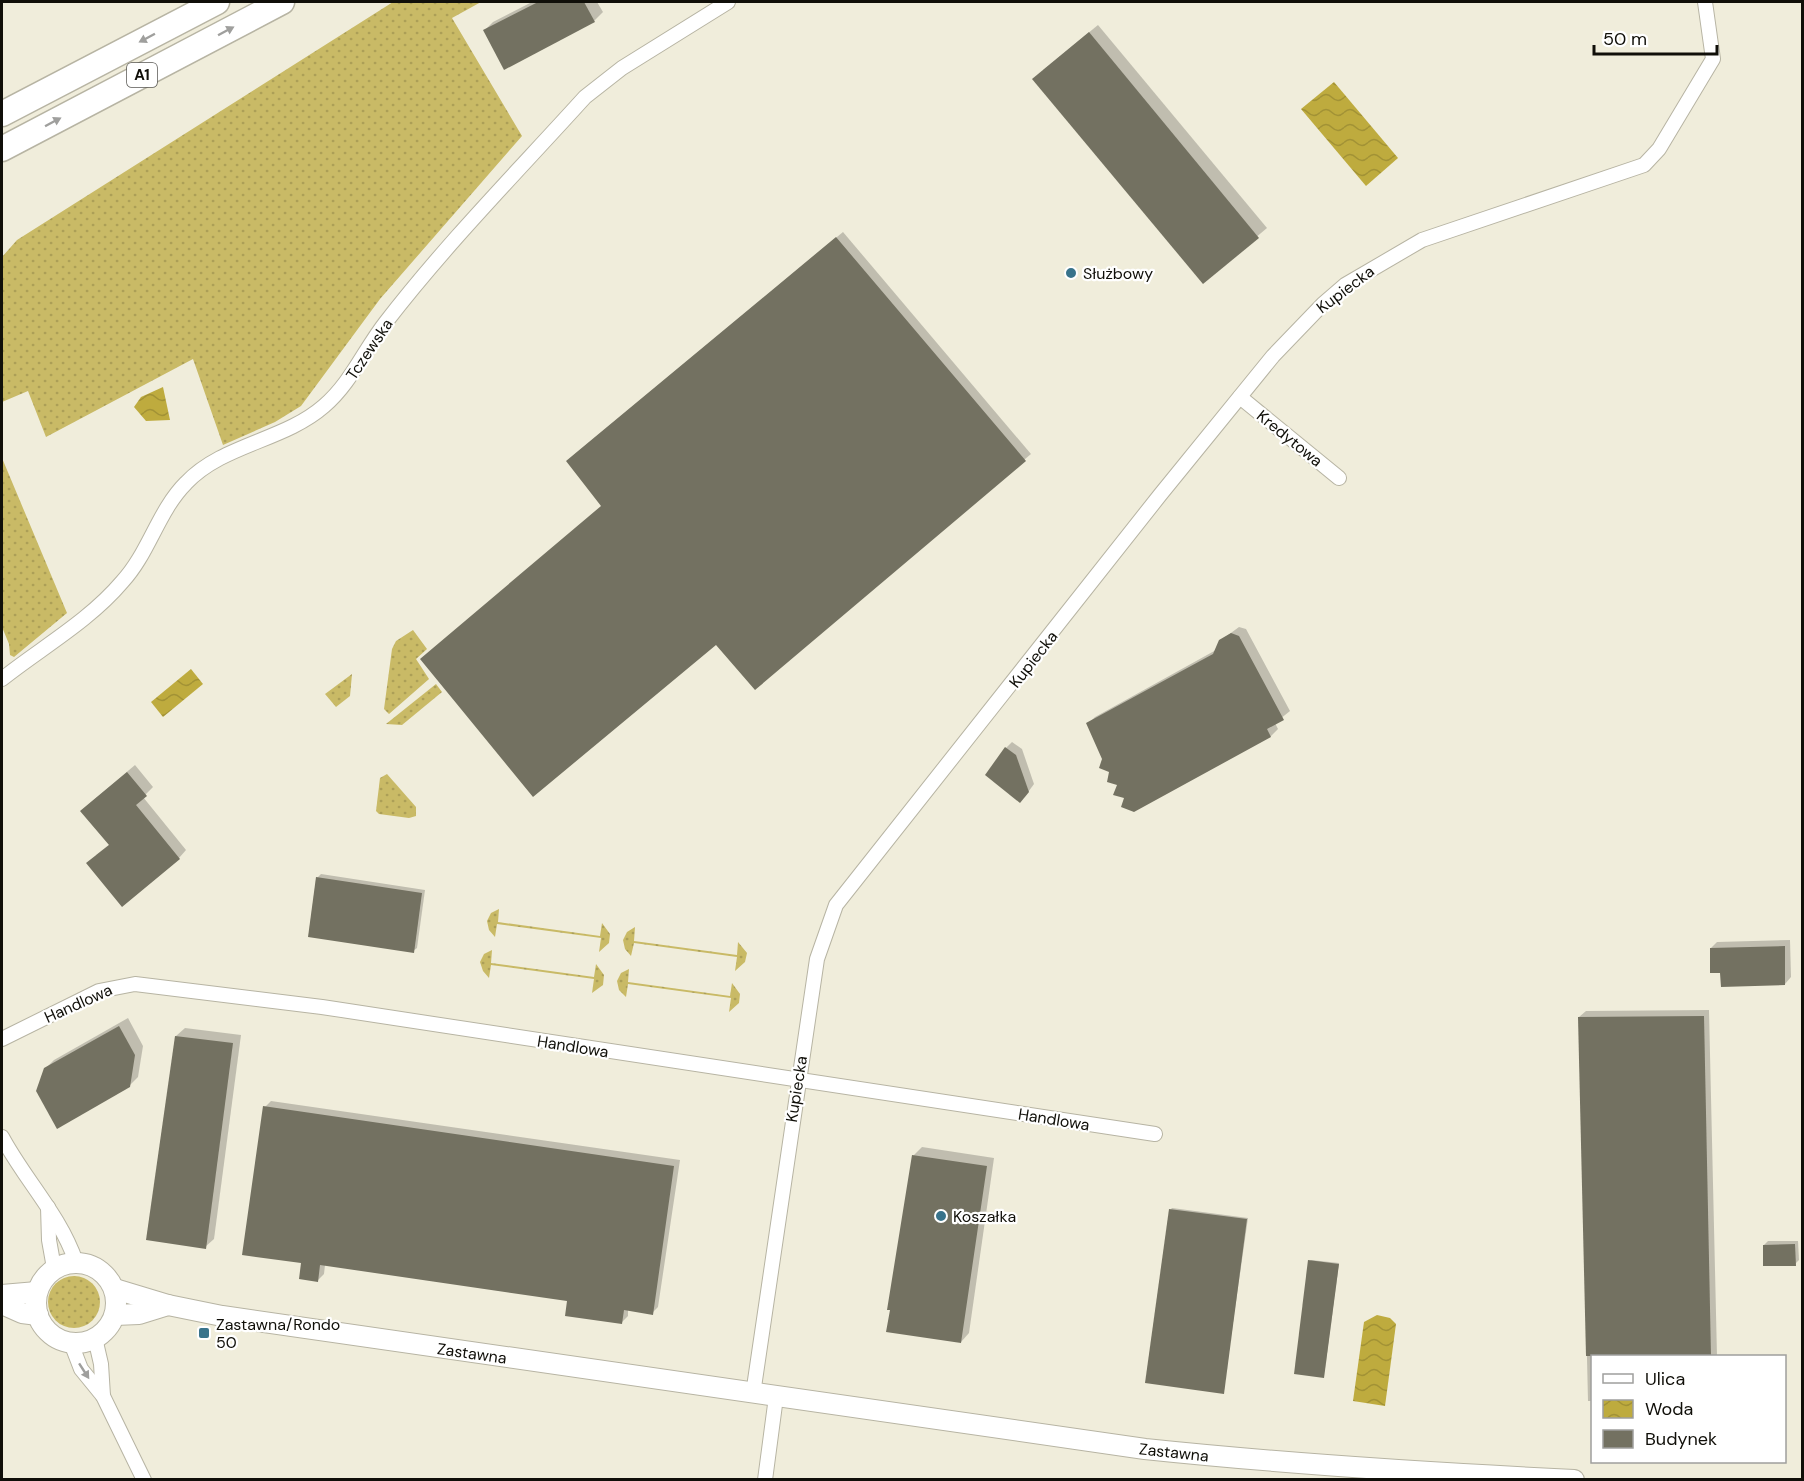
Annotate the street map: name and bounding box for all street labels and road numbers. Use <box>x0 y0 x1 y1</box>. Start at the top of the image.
road number: A1 <box>127 63 157 87</box>
street label: Kupiecka <box>1312 261 1378 318</box>
street label: Tczewska <box>341 315 398 384</box>
street label: Kredytowa <box>1252 405 1327 471</box>
street label: Kupiecka <box>1004 626 1062 692</box>
street label: Handlowa <box>41 979 115 1028</box>
street label: Handlowa <box>536 1030 610 1063</box>
street label: Kupiecka <box>781 1054 812 1124</box>
street label: Handlowa <box>1017 1103 1091 1136</box>
street label: Zastawna <box>436 1338 508 1369</box>
street label: Zastawna <box>1138 1438 1210 1467</box>

